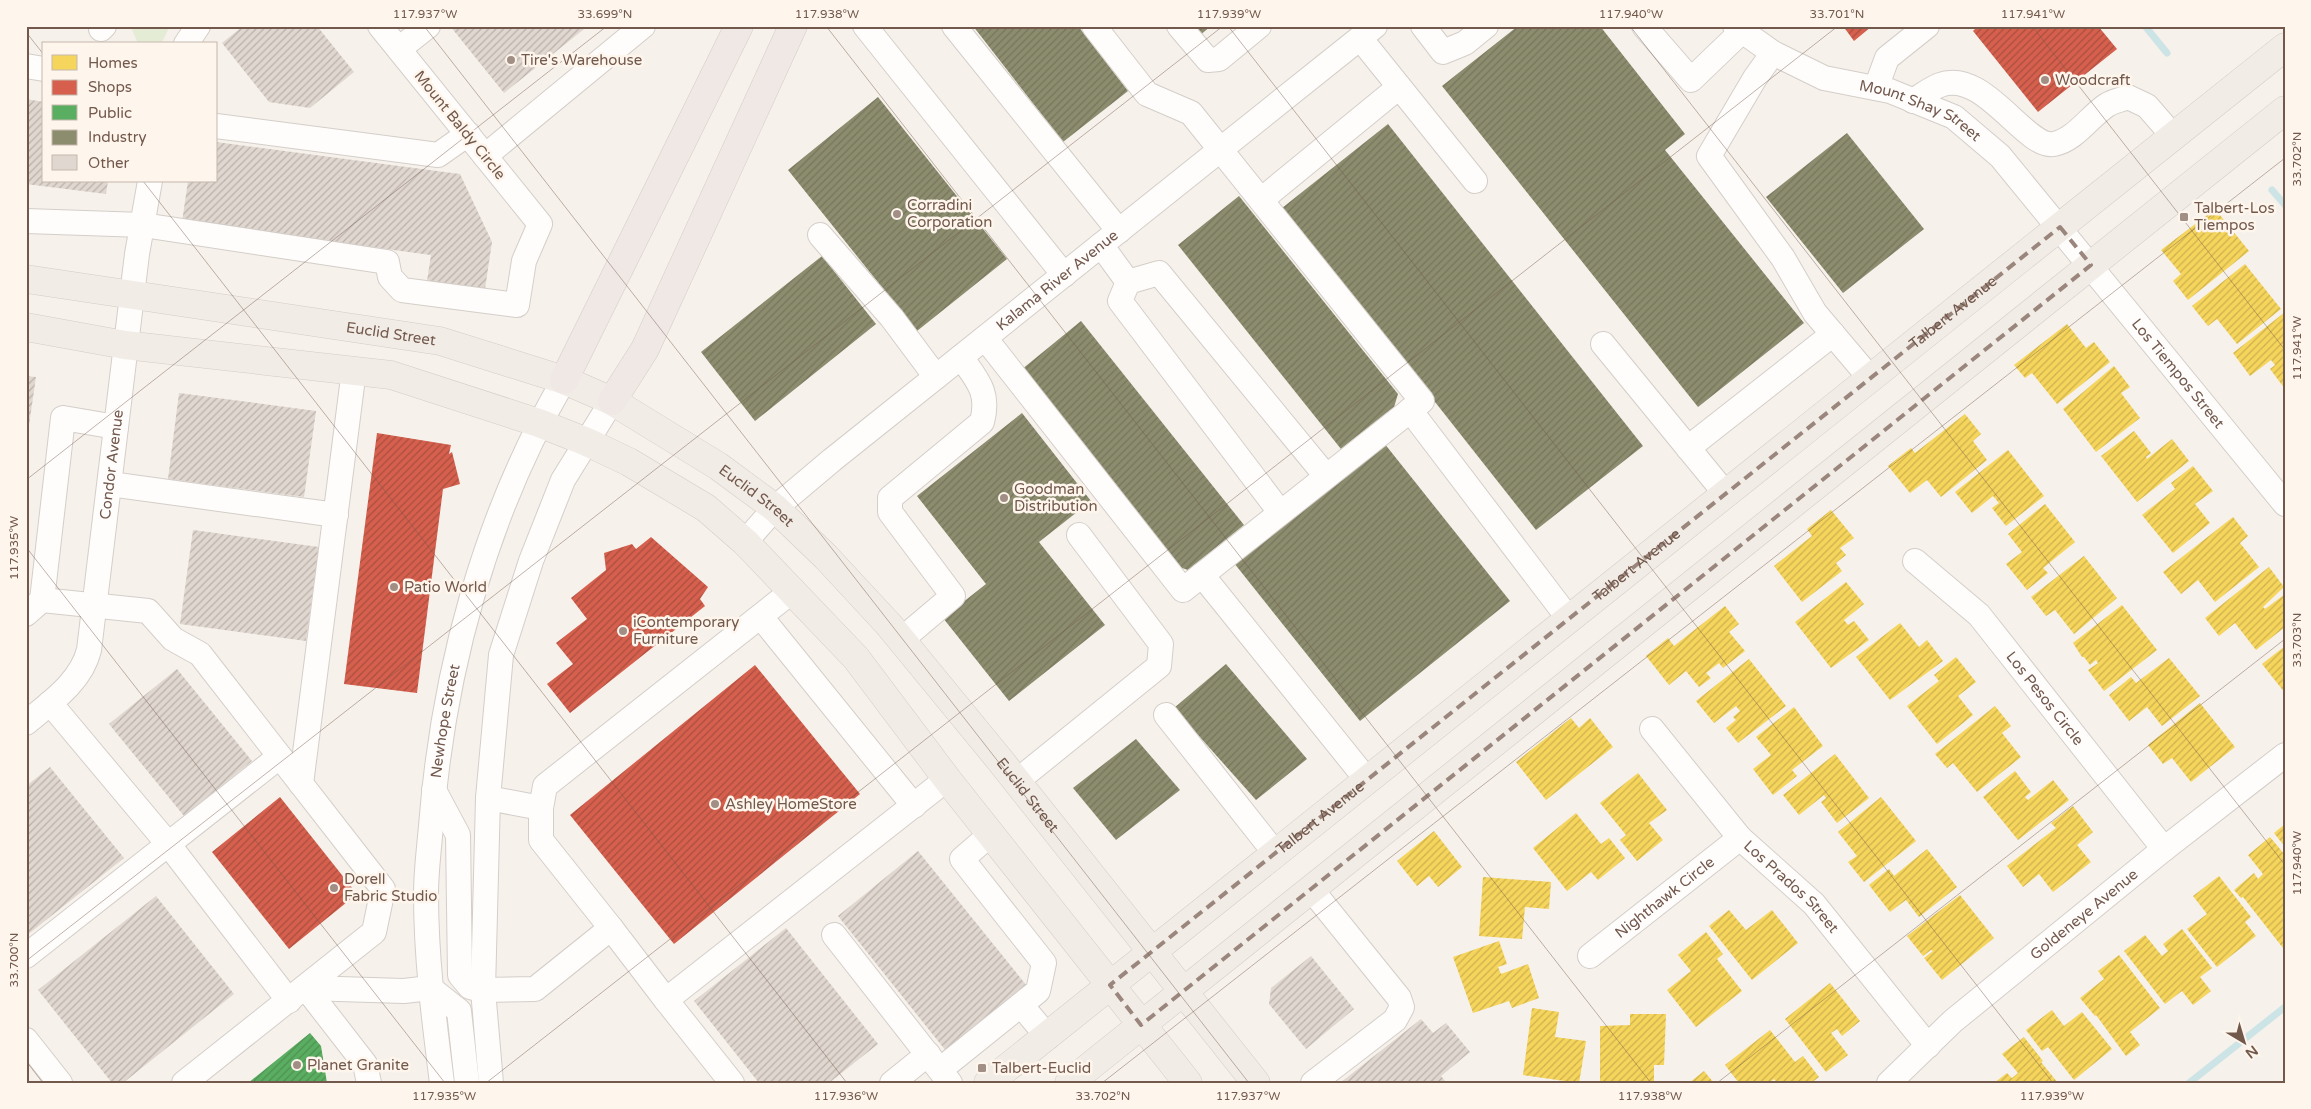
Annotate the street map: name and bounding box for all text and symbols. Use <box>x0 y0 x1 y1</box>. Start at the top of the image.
text: 117.937°W <box>393 7 457 21</box>
text: 33.699°N <box>578 7 632 21</box>
text: 117.938°W <box>795 7 859 21</box>
text: 117.939°W <box>1197 7 1261 21</box>
text: 117.940°W <box>1599 7 1663 21</box>
text: 33.701°N <box>1810 7 1864 21</box>
text: 117.941°W <box>2001 7 2065 21</box>
legend <box>42 42 218 182</box>
place label: Tire's Warehouse <box>521 51 642 69</box>
text: Homes <box>88 54 138 72</box>
marker: Tire's Warehouse <box>505 54 517 66</box>
street label: Mount Baldy Circle <box>411 67 509 183</box>
place label: Woodcraft <box>2055 71 2131 89</box>
marker: Woodcraft <box>2039 74 2051 86</box>
street label: Mount Shay Street <box>1858 76 1985 145</box>
text: Shops <box>88 78 132 96</box>
text: Public <box>88 104 132 122</box>
text: Industry <box>88 128 147 146</box>
text: 33.702°N <box>2290 132 2304 186</box>
text: Other <box>88 154 130 172</box>
place label: Corradini Corporation <box>907 196 992 231</box>
place label: Talbert-Los Tiempos <box>2194 199 2275 234</box>
marker: Corradini Corporation <box>891 208 903 220</box>
marker: Talbert-Los Tiempos <box>2178 211 2190 223</box>
street label: Kalama River Avenue <box>992 226 1122 334</box>
street label: Talbert Avenue <box>1905 272 2000 353</box>
street label: Los Tiempos Street <box>2128 315 2228 432</box>
text: 117.941°W <box>2290 316 2304 380</box>
street label: Euclid Street <box>345 318 437 349</box>
street label: Condor Avenue <box>96 409 127 520</box>
street label: Euclid Street <box>715 461 798 531</box>
place label: Goodman Distribution <box>1014 480 1098 515</box>
marker: Goodman Distribution <box>998 492 1010 504</box>
text: 117.935°W <box>7 516 21 580</box>
street label: Talbert Avenue <box>1589 525 1684 605</box>
place label: Patio World <box>404 578 487 596</box>
marker: Patio World <box>388 581 400 593</box>
place label: iContemporary Furniture <box>633 613 739 648</box>
text: 33.703°N <box>2290 613 2304 667</box>
marker: iContemporary Furniture <box>617 625 629 637</box>
street label: Los Pesos Circle <box>2002 648 2088 749</box>
street label: Newhope Street <box>427 662 464 779</box>
street label: Euclid Street <box>993 754 1063 836</box>
street label: Talbert Avenue <box>1273 777 1368 858</box>
place label: Ashley HomeStore <box>725 795 857 813</box>
marker: Ashley HomeStore <box>709 798 721 810</box>
text: 117.940°W <box>2290 831 2304 895</box>
street label: Los Prados Street <box>1740 837 1843 937</box>
street label: Nighthawk Circle <box>1611 853 1718 942</box>
street label: Goldeneye Avenue <box>2026 865 2141 964</box>
place label: Dorell Fabric Studio <box>344 870 437 905</box>
marker: Dorell Fabric Studio <box>328 882 340 894</box>
text: 33.700°N <box>7 933 21 987</box>
north arrow <box>2218 1016 2268 1066</box>
text: N <box>2242 1042 2261 1062</box>
place label: Planet Granite <box>307 1056 409 1074</box>
marker: Planet Granite <box>291 1059 303 1071</box>
place label: Talbert-Euclid <box>992 1059 1091 1077</box>
marker: Talbert-Euclid <box>976 1062 988 1074</box>
text: 117.935°W <box>412 1089 476 1103</box>
text: 117.936°W <box>814 1089 878 1103</box>
text: 33.702°N <box>1076 1089 1130 1103</box>
text: 117.937°W <box>1216 1089 1280 1103</box>
text: 117.938°W <box>1618 1089 1682 1103</box>
text: 117.939°W <box>2020 1089 2084 1103</box>

